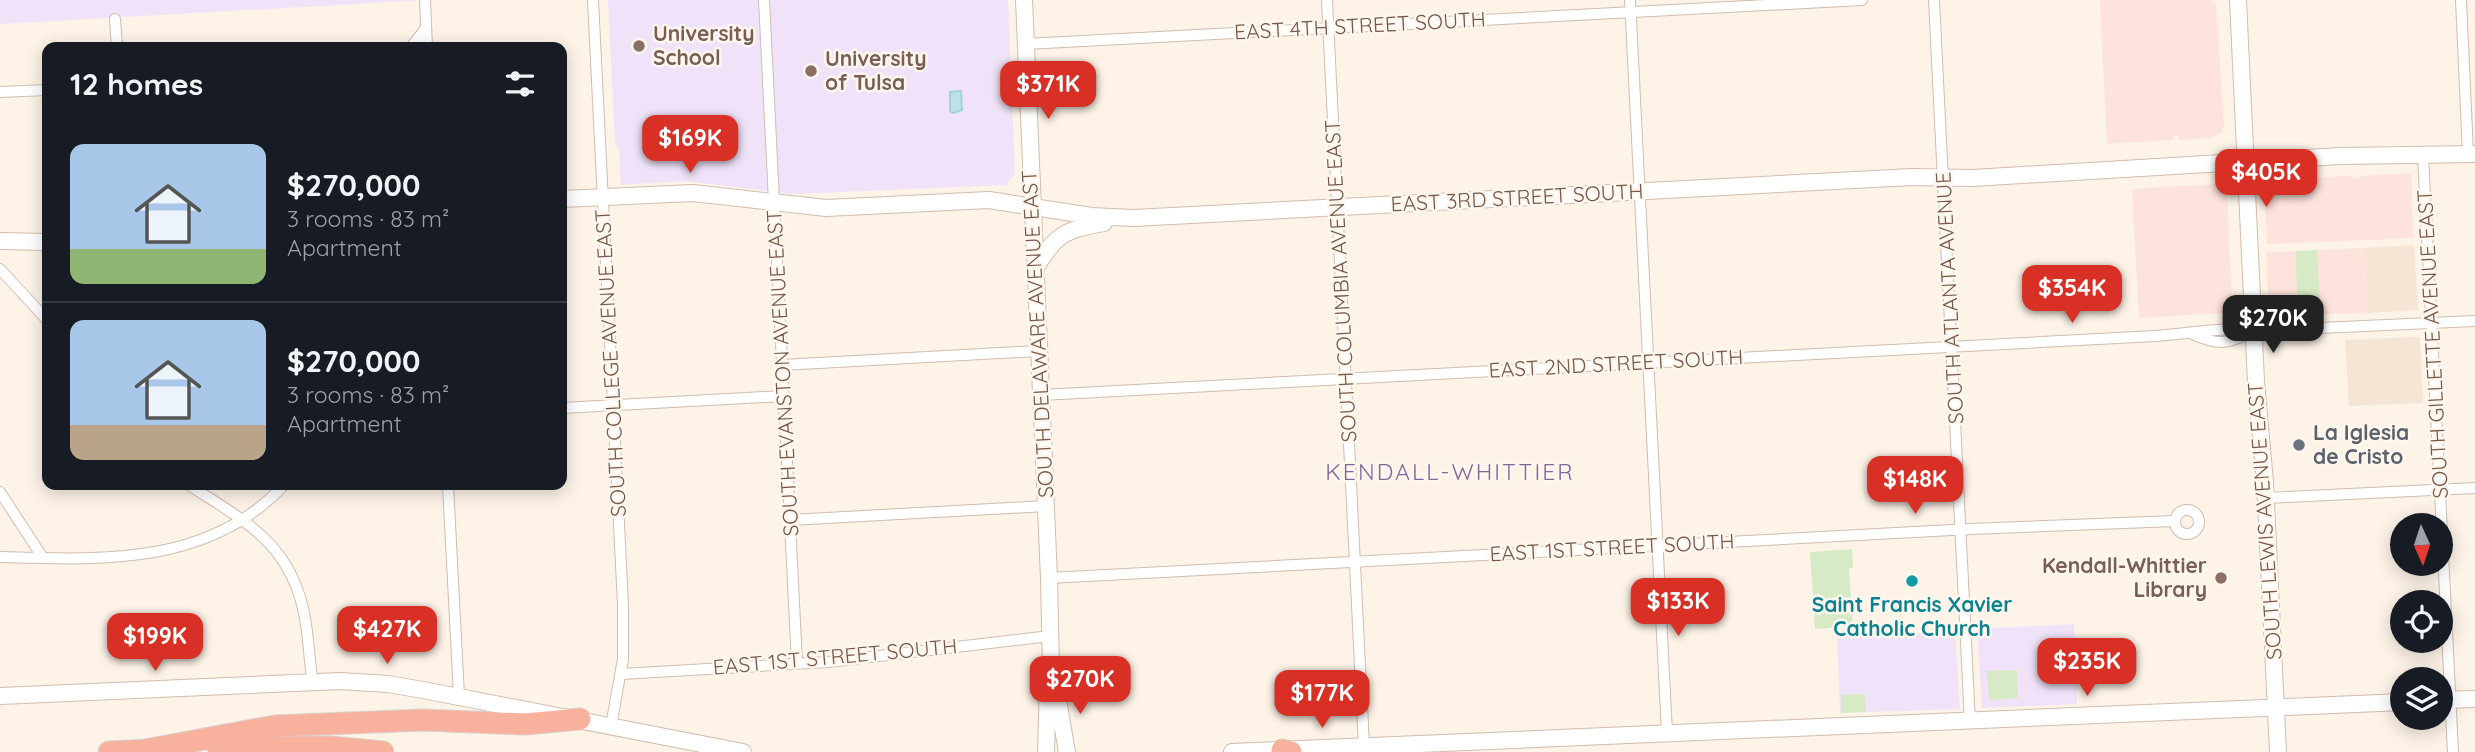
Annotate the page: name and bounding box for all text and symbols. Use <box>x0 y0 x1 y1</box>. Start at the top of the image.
street label: EAST 4TH STREET SOUTH <box>1234 5 1486 45</box>
place label: University School <box>653 20 754 70</box>
marker: University School <box>631 38 647 54</box>
place label: University of Tulsa <box>825 45 926 95</box>
pin: $371K <box>999 61 1097 121</box>
marker: University of Tulsa <box>803 63 819 79</box>
text: 12 homes <box>70 65 203 103</box>
icon: filters <box>501 65 539 103</box>
text: $371K <box>1016 69 1080 98</box>
pin: $169K <box>641 116 739 175</box>
street label: SOUTH COLUMBIA AVENUE EAST <box>1319 119 1361 443</box>
text: $169K <box>658 123 722 152</box>
pin: $405K <box>2217 150 2315 209</box>
text: $405K <box>2231 157 2301 186</box>
text: $270,000 <box>287 166 420 204</box>
street label: SOUTH DELAWARE AVENUE EAST <box>1015 169 1059 499</box>
street label: SOUTH ATLANTA AVENUE <box>1929 171 1969 425</box>
icon: home <box>126 172 210 256</box>
street label: EAST 3RD STREET SOUTH <box>1390 177 1644 217</box>
street label: SOUTH GILLETTE AVENUE EAST <box>2411 189 2453 499</box>
text: 3 rooms · 83 m² <box>287 204 449 233</box>
street label: SOUTH COLLEGE AVENUE EAST <box>589 208 631 518</box>
street label: SOUTH EVANSTON AVENUE EAST <box>760 209 804 537</box>
text: Apartment <box>287 233 401 262</box>
pin: $354K <box>2023 266 2121 325</box>
text: $354K <box>2038 273 2106 302</box>
pin: $270K <box>2224 296 2322 355</box>
text: $270K <box>2239 303 2307 332</box>
text: $270,000 <box>287 342 420 380</box>
street label: EAST 2ND STREET SOUTH <box>1488 343 1744 383</box>
icon: home <box>126 348 210 432</box>
text: 3 rooms · 83 m² <box>287 380 449 409</box>
street label: SOUTH LEWIS AVENUE EAST <box>2241 381 2287 661</box>
text: Apartment <box>287 409 401 438</box>
place label: La Iglesia de Cristo <box>2313 419 2409 469</box>
marker: La Iglesia de Cristo <box>2291 437 2307 453</box>
pin: $148K <box>1866 456 1964 516</box>
district label: KENDALL-WHITTIER <box>1325 457 1575 486</box>
text: $148K <box>1883 464 1947 493</box>
north arrow <box>2390 513 2454 576</box>
map controls <box>2390 513 2453 730</box>
street label: EAST 1ST STREET SOUTH <box>1489 528 1735 566</box>
place label: Kendall-Whittier Library <box>2042 552 2207 602</box>
marker: Kendall-Whittier Library <box>2213 570 2229 586</box>
marker: Saint Francis Xavier Catholic Church <box>1904 573 1920 589</box>
pin: $133K <box>1629 578 1727 638</box>
text: $133K <box>1647 586 1709 615</box>
button: locate <box>2390 590 2453 653</box>
place label: Saint Francis Xavier Catholic Church <box>1812 591 2012 641</box>
pin: $427K <box>338 606 436 666</box>
pin: $199K <box>106 614 204 673</box>
text: $427K <box>353 614 421 643</box>
text: $199K <box>123 621 187 650</box>
street label: EAST 1ST STREET SOUTH <box>712 632 958 680</box>
pin: $235K <box>2038 638 2136 698</box>
text: $235K <box>2053 646 2121 675</box>
pin: $270K <box>1031 656 1129 716</box>
text: $270K <box>1046 664 1114 693</box>
button: layers <box>2390 667 2453 730</box>
pin: $177K <box>1273 670 1371 730</box>
text: $177K <box>1291 678 1354 707</box>

